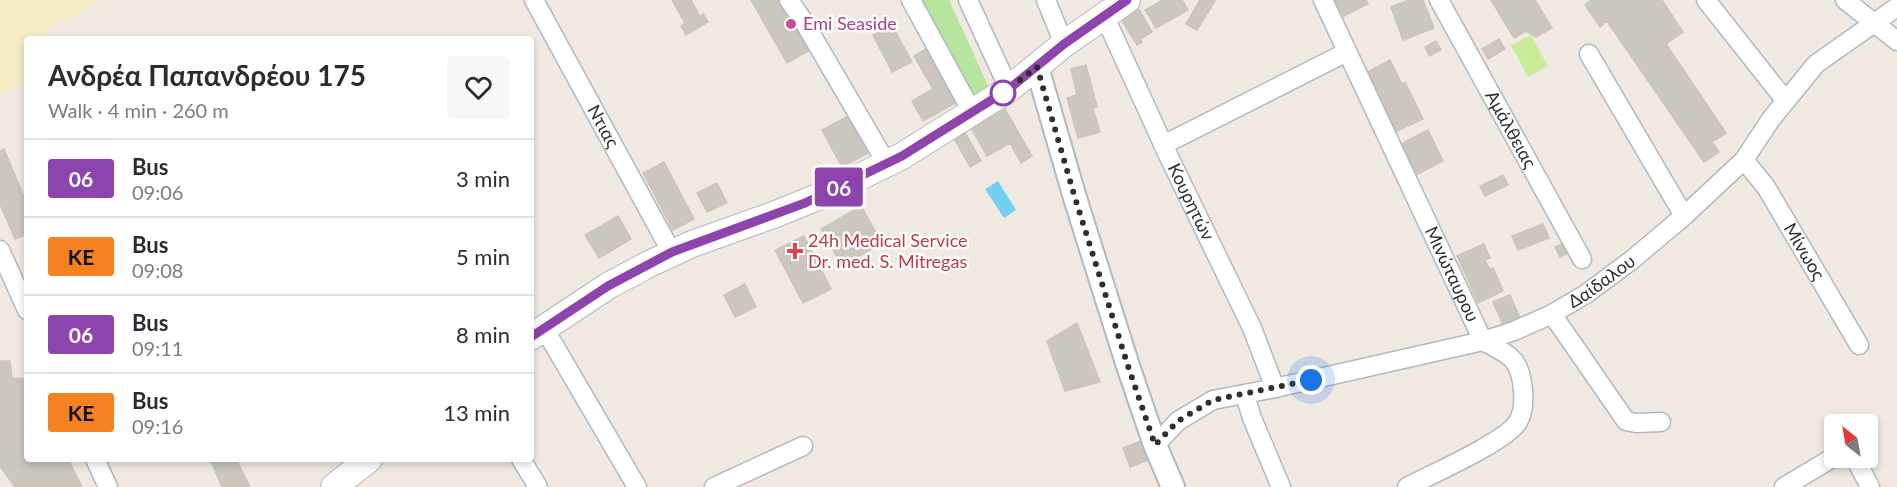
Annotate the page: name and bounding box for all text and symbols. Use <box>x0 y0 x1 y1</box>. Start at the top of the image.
place label: Emi Seaside <box>803 12 897 34</box>
marker: Emi Seaside <box>784 17 798 31</box>
button: heart <box>447 56 510 119</box>
text: Ανδρέα Παπανδρέου 175 <box>48 58 366 92</box>
unlabelled marker <box>990 80 1016 106</box>
street label: Αμάλθειας <box>1481 86 1542 172</box>
text: Walk · 4 min · 260 m <box>48 98 229 122</box>
street label: Ντιας <box>583 101 625 152</box>
text: Bus <box>132 153 168 180</box>
street label: Κουρητών <box>1164 159 1220 243</box>
text: 3 min <box>456 165 510 192</box>
text: 06 <box>69 166 93 191</box>
line badge: 06 <box>812 168 866 207</box>
text: 06 <box>827 175 851 200</box>
text: 09:06 <box>132 180 183 204</box>
street label: Μίνωος <box>1780 219 1831 284</box>
street label: Μινώταυρου <box>1421 223 1484 325</box>
place label: 24h Medical Service Dr. med. S. Mitregas <box>808 229 968 272</box>
text: Bus <box>132 231 168 258</box>
marker: 24h Medical Service Dr. med. S. Mitregas <box>786 242 804 260</box>
text: 5 min <box>456 243 510 270</box>
text: KE <box>68 244 94 269</box>
street label: Δαίδαλου <box>1564 249 1639 312</box>
text: 09:08 <box>132 258 183 282</box>
text: Bus <box>132 309 168 336</box>
text: 8 min <box>456 321 510 348</box>
text: 06 <box>69 322 93 347</box>
text: 09:11 <box>132 336 183 360</box>
your location <box>1296 365 1326 395</box>
text: Bus <box>132 387 168 414</box>
text: 13 min <box>443 399 510 426</box>
text: KE <box>68 400 94 425</box>
text: 09:16 <box>132 414 183 438</box>
north arrow <box>1824 414 1878 468</box>
map controls <box>1824 414 1878 468</box>

